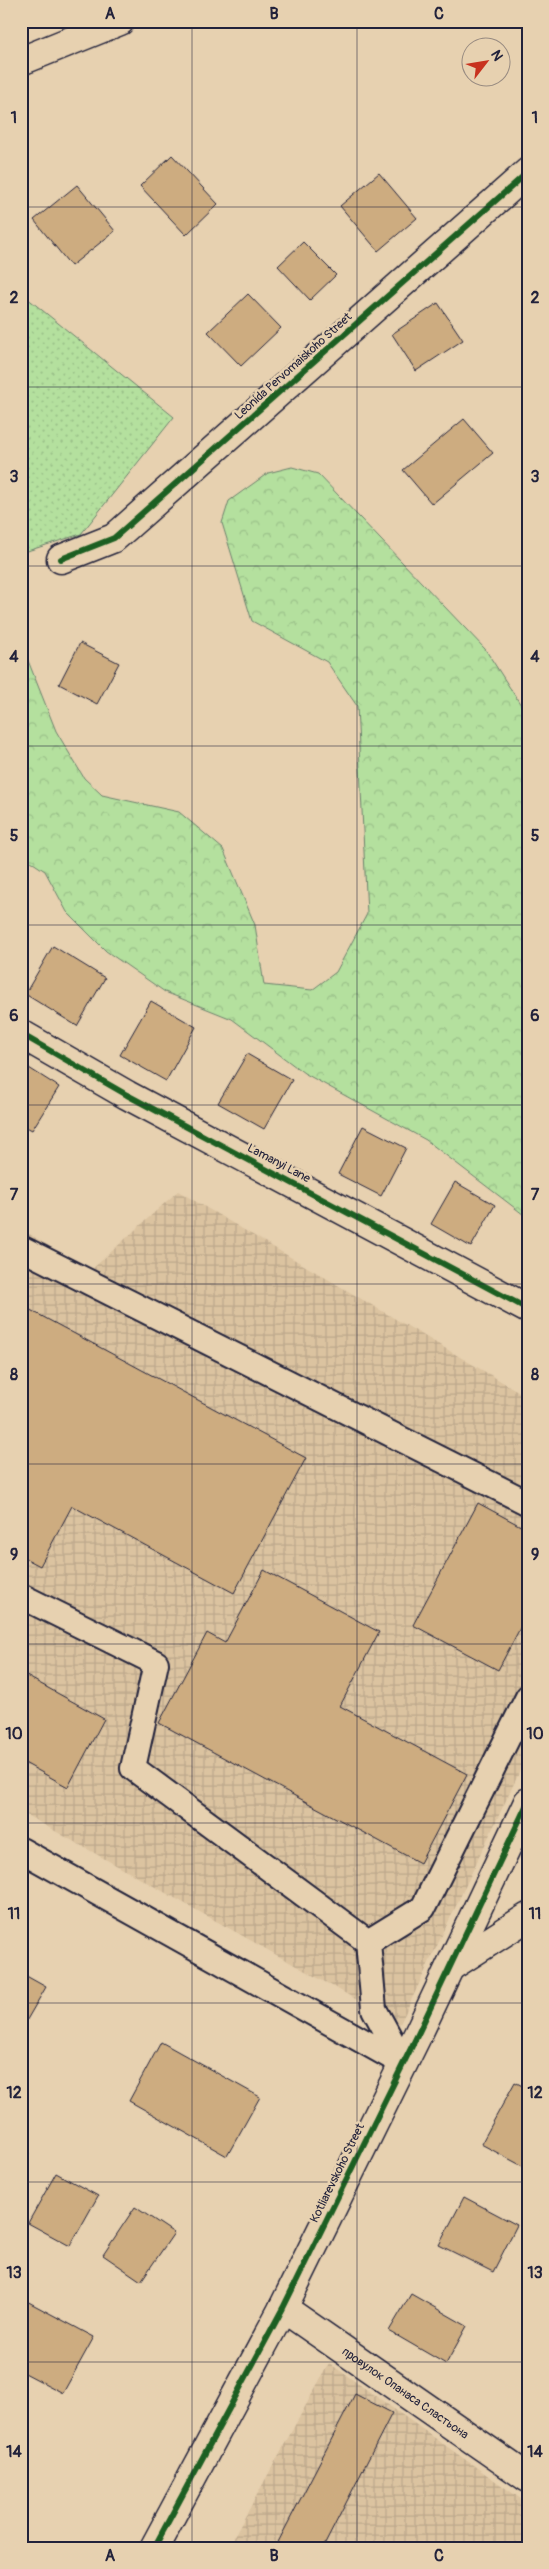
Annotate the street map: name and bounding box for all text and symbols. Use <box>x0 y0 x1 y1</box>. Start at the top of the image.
text: A <box>105 4 116 24</box>
text: B <box>269 4 279 24</box>
text: C <box>434 4 444 24</box>
north arrow <box>462 38 512 88</box>
text: N <box>487 47 506 64</box>
text: 1 <box>11 108 17 128</box>
text: 1 <box>532 108 538 128</box>
text: 2 <box>10 288 19 308</box>
text: 2 <box>531 288 540 308</box>
street label: Leonida Pervomaiskoho Street <box>232 310 355 423</box>
text: 3 <box>10 467 19 487</box>
text: 3 <box>531 467 540 487</box>
text: 4 <box>9 647 19 667</box>
text: 4 <box>530 647 540 667</box>
text: 5 <box>10 826 19 846</box>
text: 5 <box>531 826 540 846</box>
text: 6 <box>9 1006 19 1026</box>
text: 6 <box>530 1006 540 1026</box>
street label: Lamanyi Lane <box>245 1141 313 1186</box>
text: 7 <box>10 1185 19 1205</box>
text: 7 <box>531 1185 540 1205</box>
text: 8 <box>10 1365 18 1385</box>
text: 8 <box>531 1365 539 1385</box>
text: 9 <box>10 1545 18 1565</box>
text: 9 <box>531 1545 539 1565</box>
text: 10 <box>5 1724 23 1744</box>
text: 10 <box>526 1724 544 1744</box>
text: 11 <box>8 1904 20 1924</box>
text: 11 <box>529 1904 541 1924</box>
text: 12 <box>6 2083 22 2103</box>
text: 12 <box>527 2083 543 2103</box>
street label: Kotliarevskoho Street <box>307 2121 368 2225</box>
text: 13 <box>6 2263 22 2283</box>
text: 13 <box>527 2263 543 2283</box>
street label: провулок Опанаса Сластьона <box>339 2344 472 2443</box>
text: 14 <box>6 2442 22 2462</box>
text: 14 <box>527 2442 543 2462</box>
text: A <box>105 2546 116 2566</box>
text: B <box>269 2546 279 2566</box>
text: C <box>434 2546 444 2566</box>

